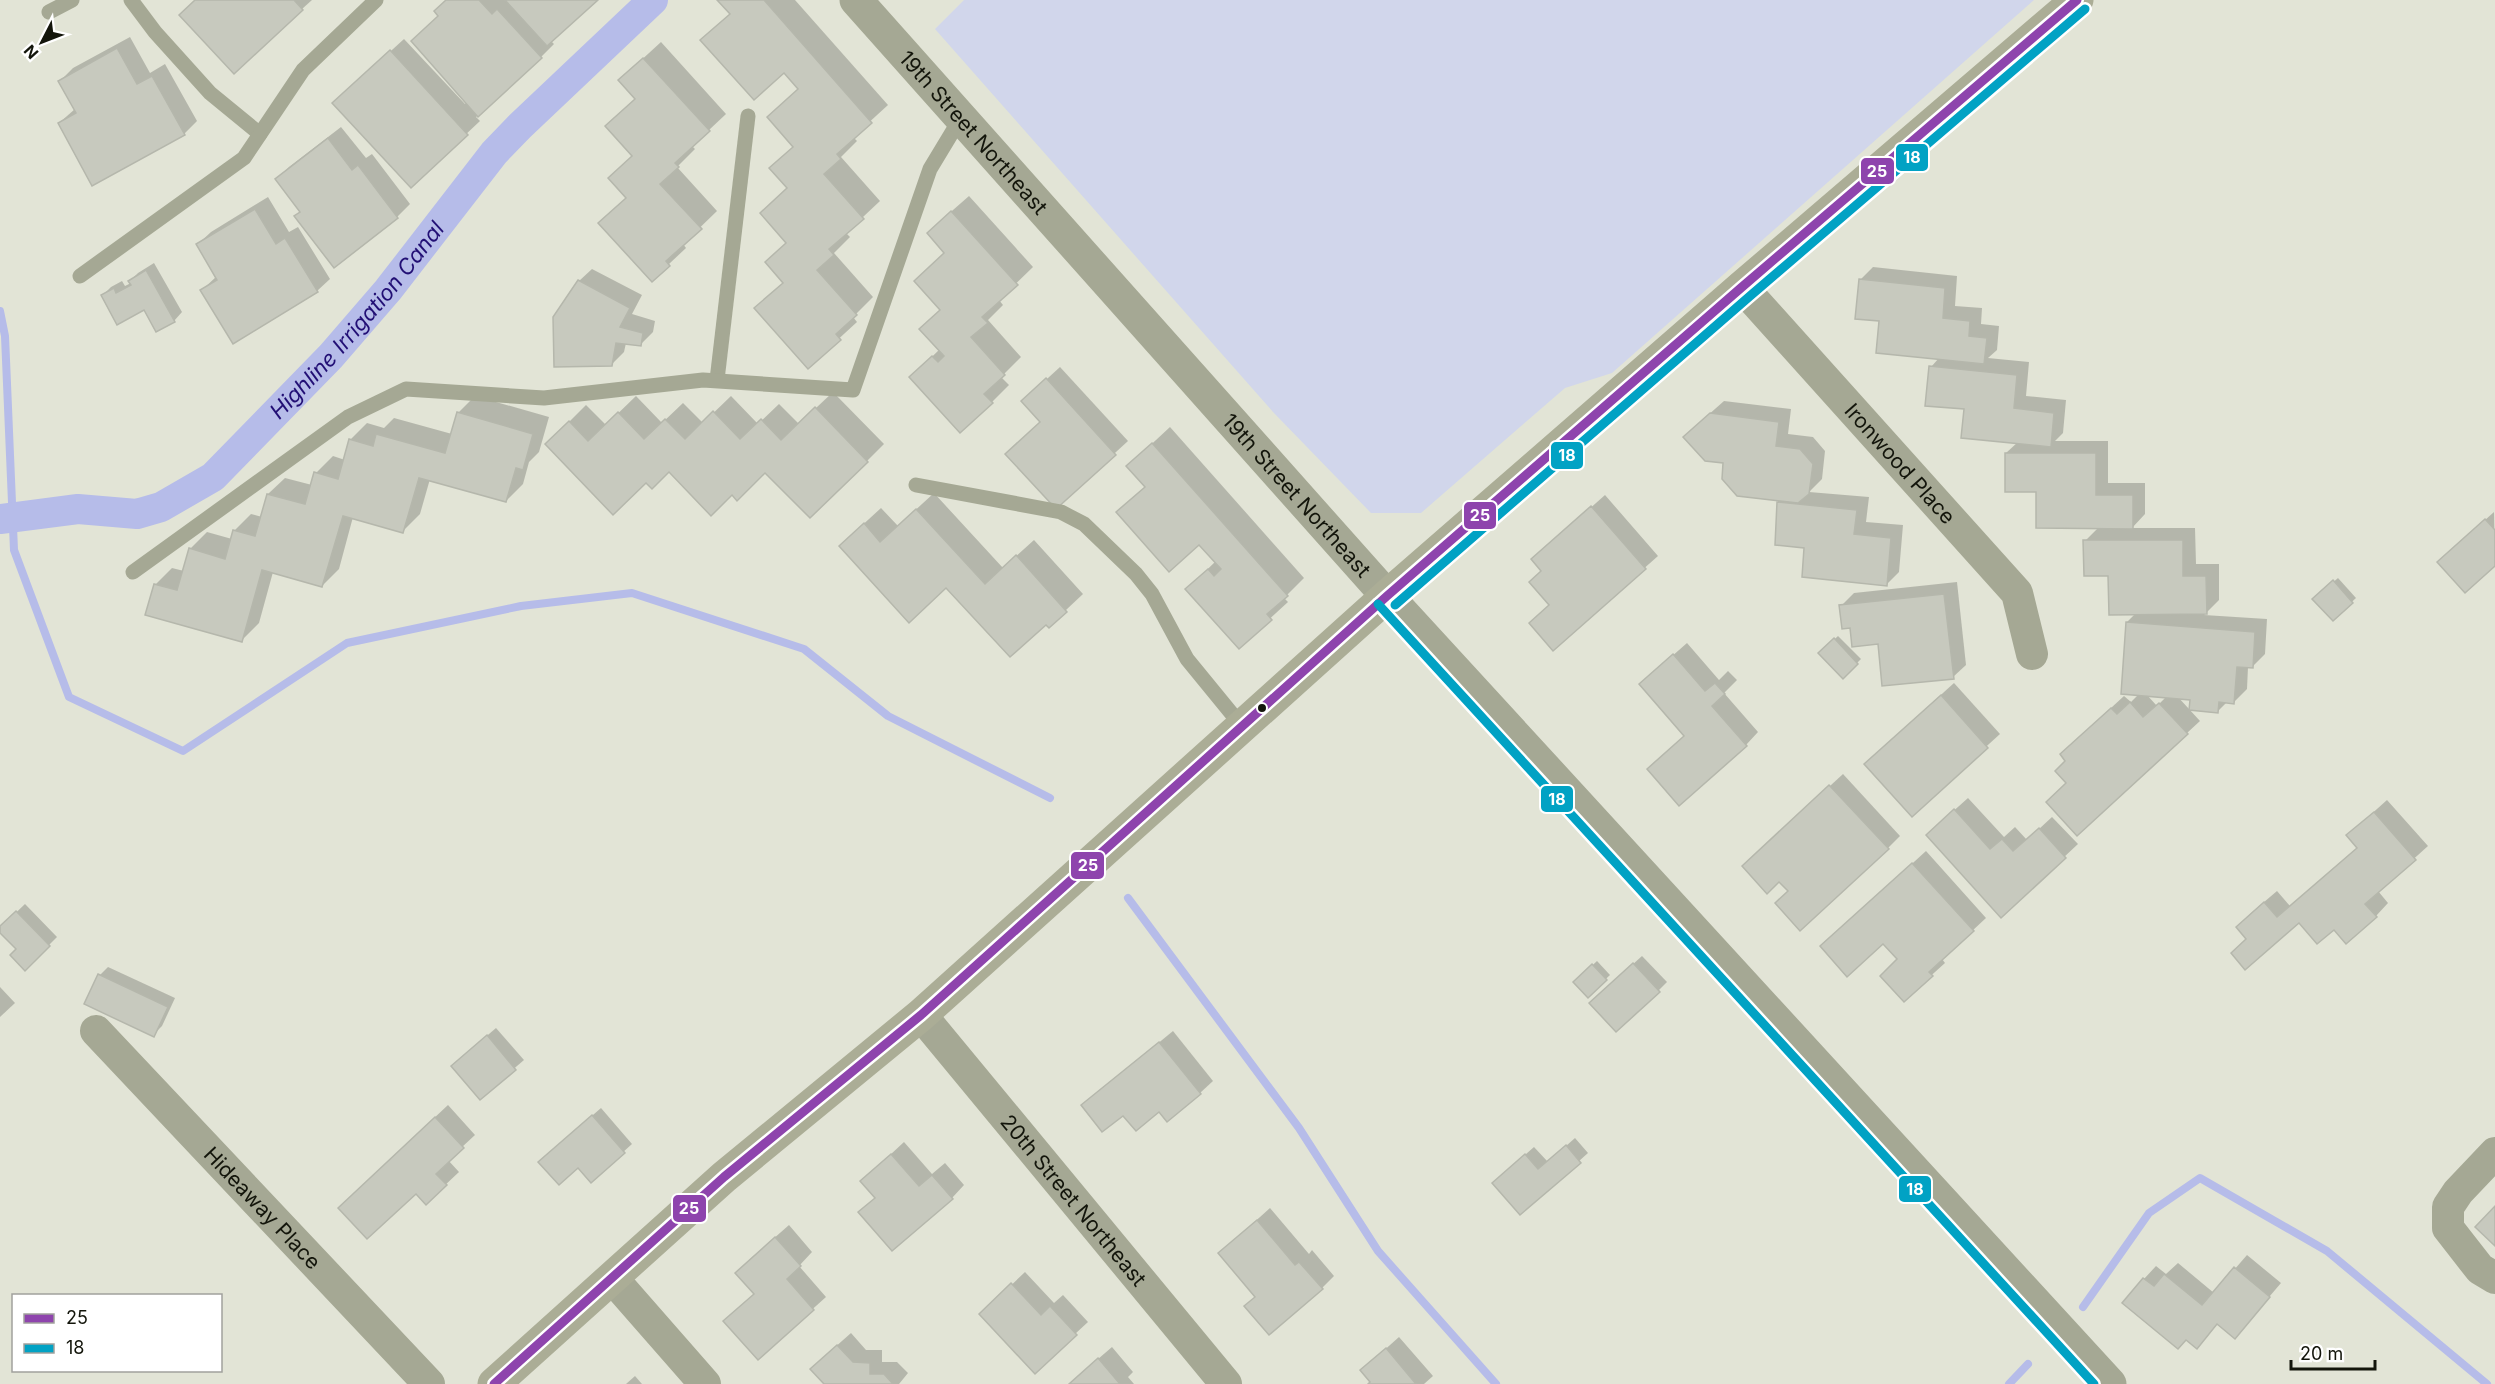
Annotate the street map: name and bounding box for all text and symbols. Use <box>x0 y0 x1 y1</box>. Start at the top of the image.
north arrow <box>12 12 72 72</box>
text: N <box>19 41 42 63</box>
street label: 19th Street Northeast <box>894 45 1053 219</box>
line badge: 18 <box>1895 143 1929 172</box>
text: 18 <box>1903 147 1921 167</box>
line badge: 25 <box>1860 157 1895 185</box>
text: 25 <box>1867 161 1887 181</box>
water label: Highline Irrigation Canal <box>264 216 450 424</box>
street label: Ironwood Place <box>1840 398 1961 529</box>
street label: 19th Street Northeast <box>1218 408 1376 582</box>
line badge: 18 <box>1550 441 1584 470</box>
text: 18 <box>1558 445 1576 465</box>
line badge: 25 <box>1463 501 1497 530</box>
text: 25 <box>1470 505 1490 525</box>
unlabelled marker <box>1256 702 1268 714</box>
line badge: 18 <box>1540 785 1574 813</box>
text: 18 <box>1548 789 1566 809</box>
line badge: 25 <box>1070 851 1105 880</box>
text: 25 <box>1078 855 1098 875</box>
street label: 20th Street Northeast <box>996 1109 1152 1291</box>
street label: Hideaway Place <box>199 1141 326 1274</box>
line badge: 18 <box>1898 1175 1932 1203</box>
text: 18 <box>1906 1179 1924 1199</box>
line badge: 25 <box>672 1194 707 1223</box>
text: 25 <box>679 1198 699 1218</box>
legend <box>12 1294 222 1372</box>
text: 25 <box>66 1307 88 1328</box>
scale bar <box>2291 1333 2375 1371</box>
text: 18 <box>66 1337 84 1358</box>
text: 20 m <box>2300 1343 2343 1364</box>

